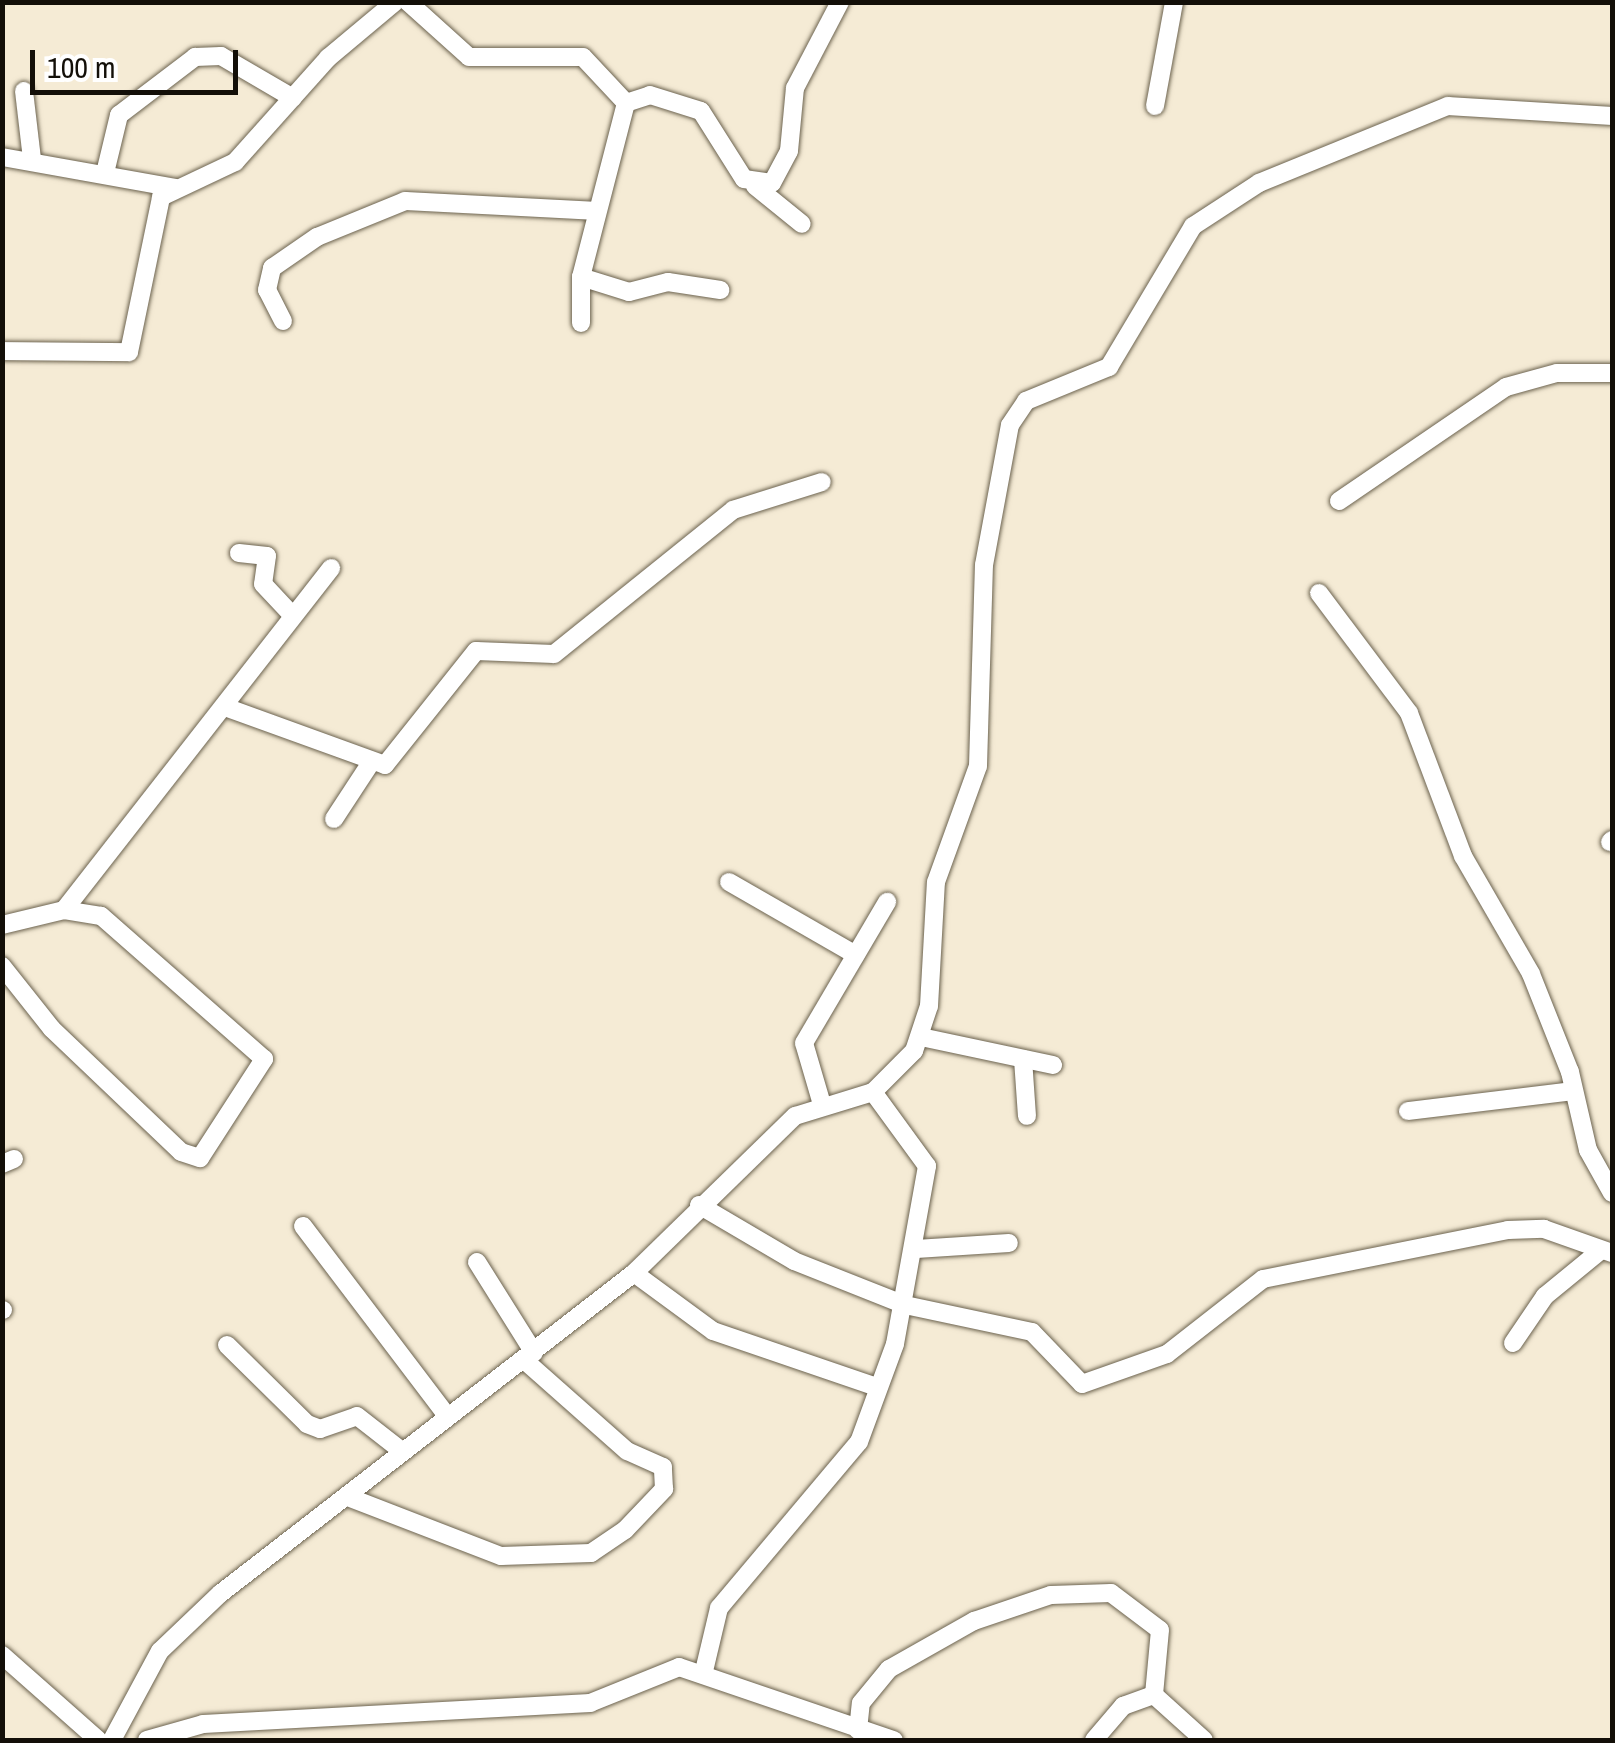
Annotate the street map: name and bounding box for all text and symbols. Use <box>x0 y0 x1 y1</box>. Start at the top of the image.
scale bar <box>35 30 242 92</box>
text: 100 m <box>47 47 115 87</box>

